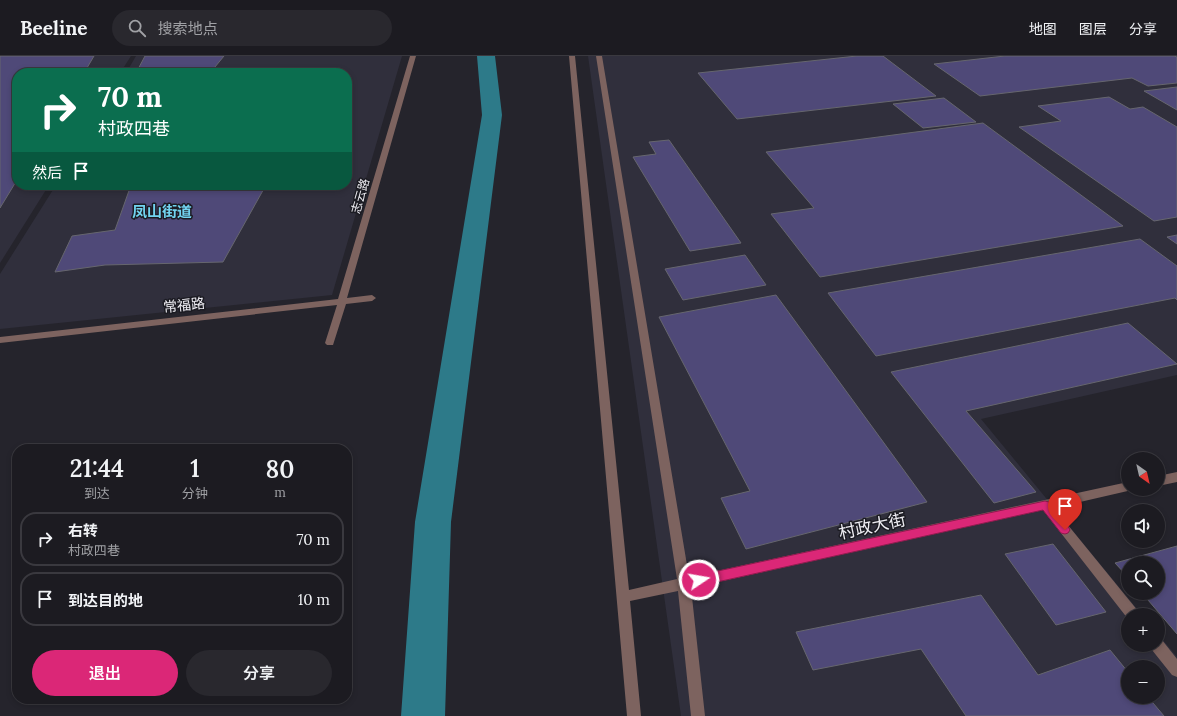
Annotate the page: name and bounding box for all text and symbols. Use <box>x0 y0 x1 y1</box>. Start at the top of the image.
search box <box>112 10 392 46</box>
text: Beeline <box>20 16 88 40</box>
icon: search <box>126 17 148 39</box>
text: 搜索地点 <box>158 19 218 38</box>
text: 地图 <box>1029 20 1057 38</box>
text: 图层 <box>1079 20 1107 38</box>
text: 分享 <box>1129 20 1157 38</box>
text: 70 m <box>98 79 162 115</box>
icon: right <box>32 84 84 136</box>
text: 村政四巷 <box>98 117 170 140</box>
icon: arrive <box>70 160 92 182</box>
text: 然后 <box>32 163 62 182</box>
street label: 志云路 <box>348 177 372 215</box>
district label: 凤山街道 <box>132 202 192 221</box>
street label: 常福路 <box>162 294 206 316</box>
north arrow <box>1121 452 1165 496</box>
map controls <box>1121 452 1165 704</box>
text: 21:44 <box>70 453 124 484</box>
text: 1 <box>190 453 200 484</box>
text: 80 <box>266 454 294 485</box>
text: m <box>274 484 286 501</box>
text: 到达 <box>84 485 110 502</box>
text: 分钟 <box>182 485 208 502</box>
pin <box>1048 489 1082 530</box>
icon: arrive <box>1054 495 1076 517</box>
button: sound <box>1121 504 1165 548</box>
street label: 村政大街 <box>836 508 908 544</box>
text: 右转 <box>68 521 98 540</box>
icon: right <box>34 528 56 550</box>
text: 70 m <box>296 530 330 549</box>
text: 村政四巷 <box>68 542 120 559</box>
button: search <box>1121 556 1165 600</box>
position arrow <box>678 559 720 601</box>
icon: arrive <box>34 588 56 610</box>
text: 10 m <box>298 590 330 609</box>
text: 到达目的地 <box>68 591 143 610</box>
button: + <box>1121 608 1165 652</box>
button: 退出 <box>32 650 178 696</box>
button: 分享 <box>186 650 332 696</box>
button: − <box>1121 660 1165 704</box>

